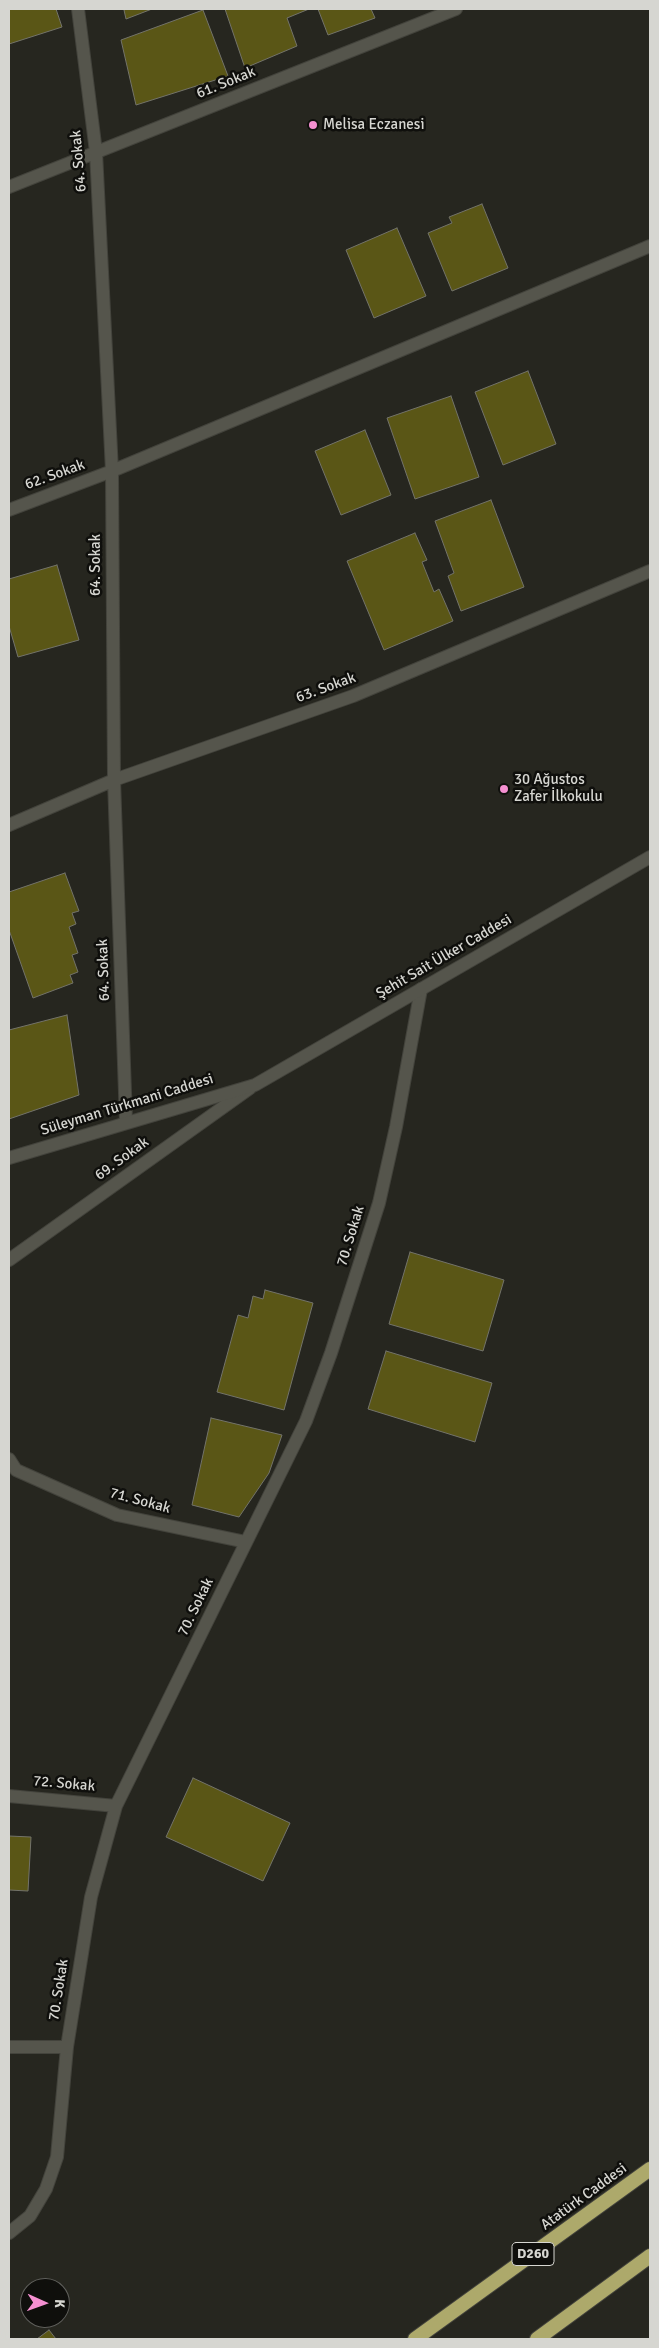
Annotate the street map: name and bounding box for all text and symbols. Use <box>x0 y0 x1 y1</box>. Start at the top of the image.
street label: 61. Sokak <box>194 63 258 103</box>
place label: Melisa Eczanesi <box>323 116 425 134</box>
marker: Melisa Eczanesi <box>307 119 319 131</box>
street label: 64. Sokak <box>67 129 91 193</box>
street label: 62. Sokak <box>23 456 87 494</box>
street label: 64. Sokak <box>87 534 105 596</box>
street label: 63. Sokak <box>294 669 358 707</box>
place label: 30 Ağustos Zafer İlkokulu <box>514 771 603 806</box>
marker: 30 Ağustos Zafer İlkokulu <box>498 783 510 795</box>
street label: Şehit Sait Ülker Caddesi <box>373 911 515 1003</box>
street label: 64. Sokak <box>94 939 114 1001</box>
street label: Süleyman Türkmani Caddesi <box>38 1070 216 1140</box>
street label: 69. Sokak <box>92 1133 152 1185</box>
street label: 70. Sokak <box>333 1204 369 1268</box>
street label: 71. Sokak <box>108 1484 172 1518</box>
street label: 70. Sokak <box>174 1575 218 1639</box>
street label: 72. Sokak <box>32 1772 96 1796</box>
street label: 70. Sokak <box>45 1958 73 2022</box>
street label: Atatürk Caddesi <box>537 2160 631 2234</box>
road number: D260 <box>512 2242 554 2266</box>
north arrow <box>20 2278 70 2328</box>
text: K <box>51 2299 68 2308</box>

